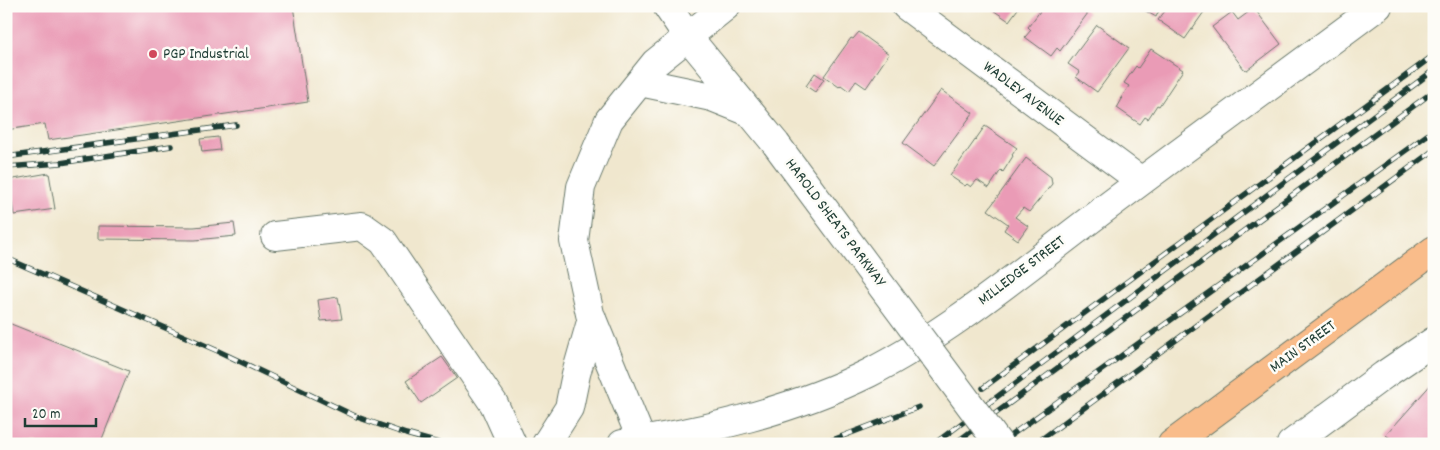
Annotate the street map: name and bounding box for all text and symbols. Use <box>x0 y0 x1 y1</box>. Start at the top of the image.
place label: PGP Industrial <box>163 43 249 66</box>
marker: PGP Industrial <box>147 48 159 60</box>
street label: WADLEY AVENUE <box>978 56 1069 133</box>
street label: HAROLD SHEATS PARKWAY <box>779 154 892 293</box>
street label: MILLEDGE STREET <box>973 230 1071 312</box>
street label: MAIN STREET <box>1265 315 1341 379</box>
scale bar <box>25 395 96 427</box>
text: 20 m <box>32 404 60 426</box>

